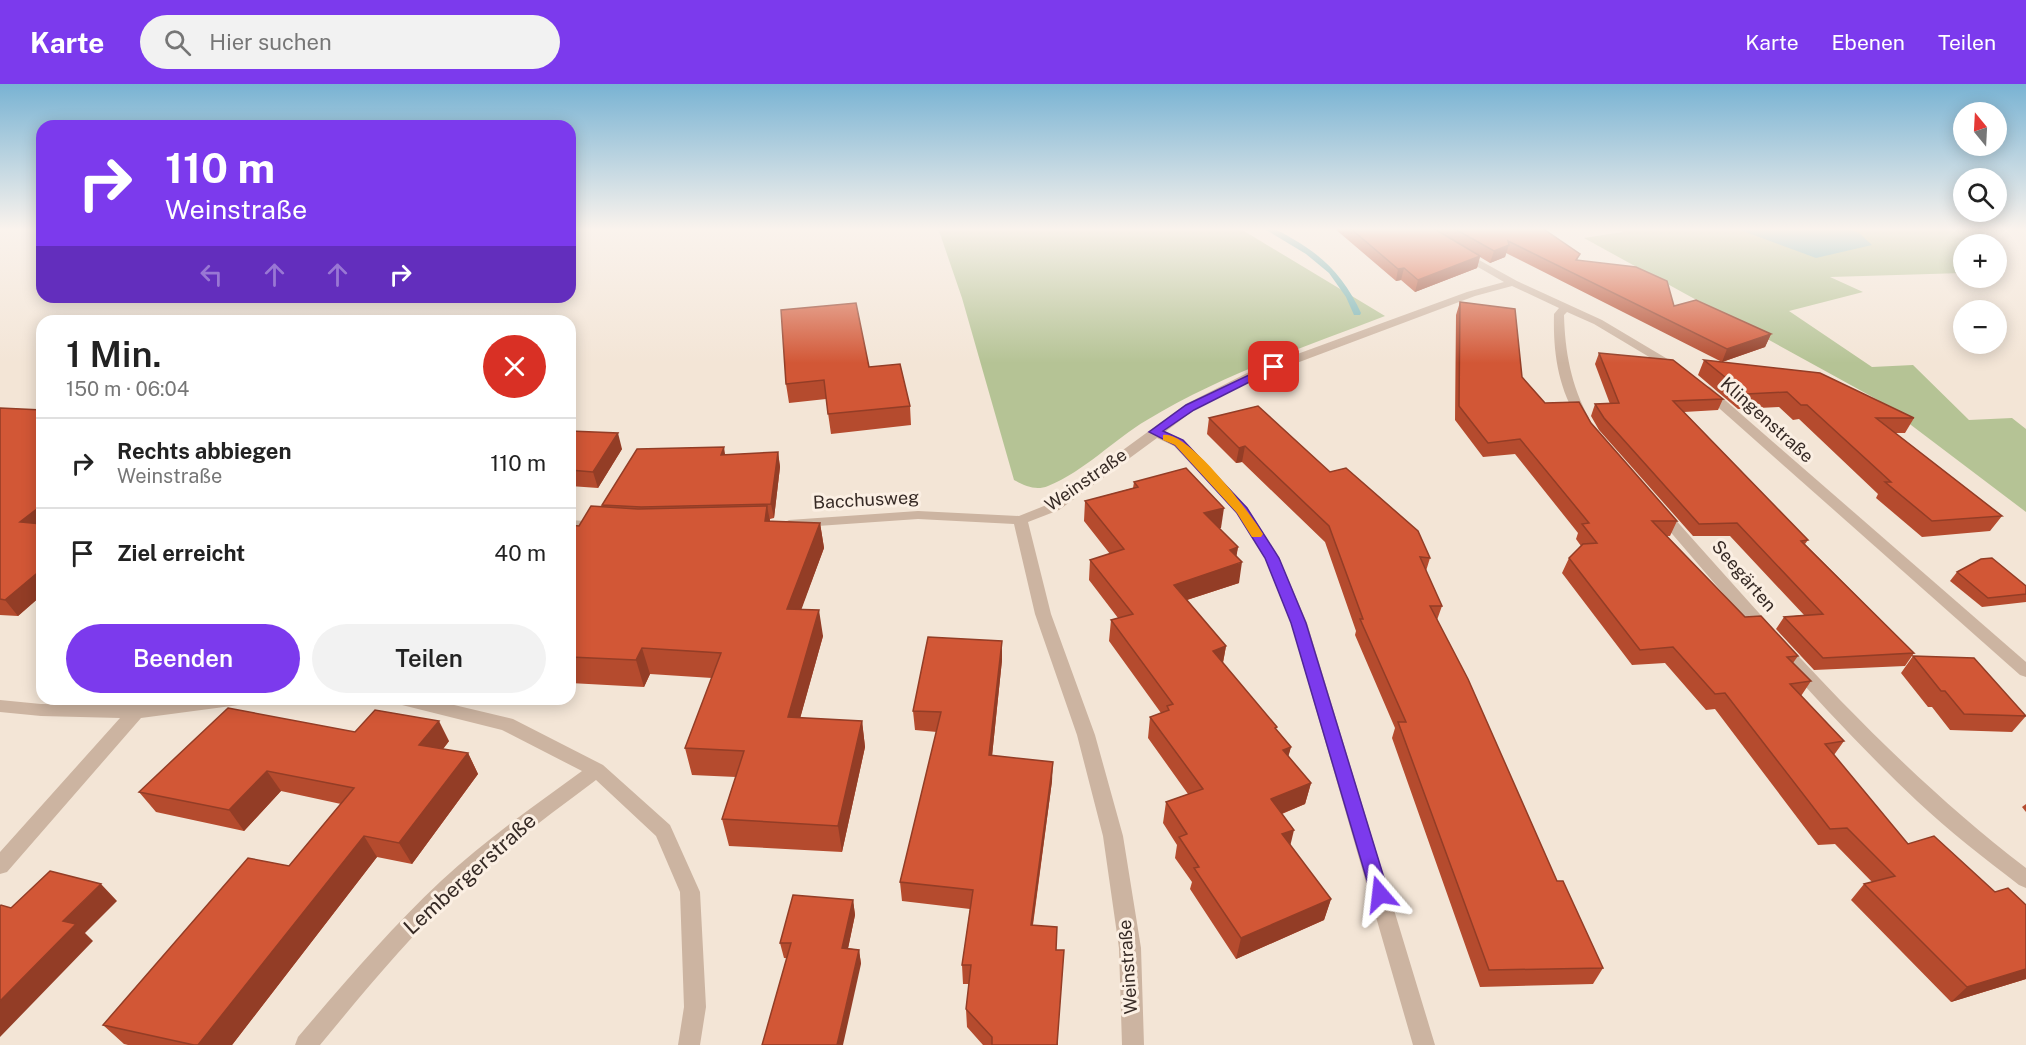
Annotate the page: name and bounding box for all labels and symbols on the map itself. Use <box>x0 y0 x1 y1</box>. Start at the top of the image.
north arrow <box>1953 102 2007 156</box>
pin <box>1248 341 1299 392</box>
street label: Klingenstraße <box>1717 373 1818 467</box>
street label: Weinstraße <box>1041 444 1131 515</box>
street label: Bacchusweg <box>812 486 920 513</box>
street label: Seegärten <box>1708 536 1781 616</box>
street label: Lembergerstraße <box>398 808 541 939</box>
position arrow <box>1348 862 1412 926</box>
street label: Weinstraße <box>1114 919 1141 1015</box>

